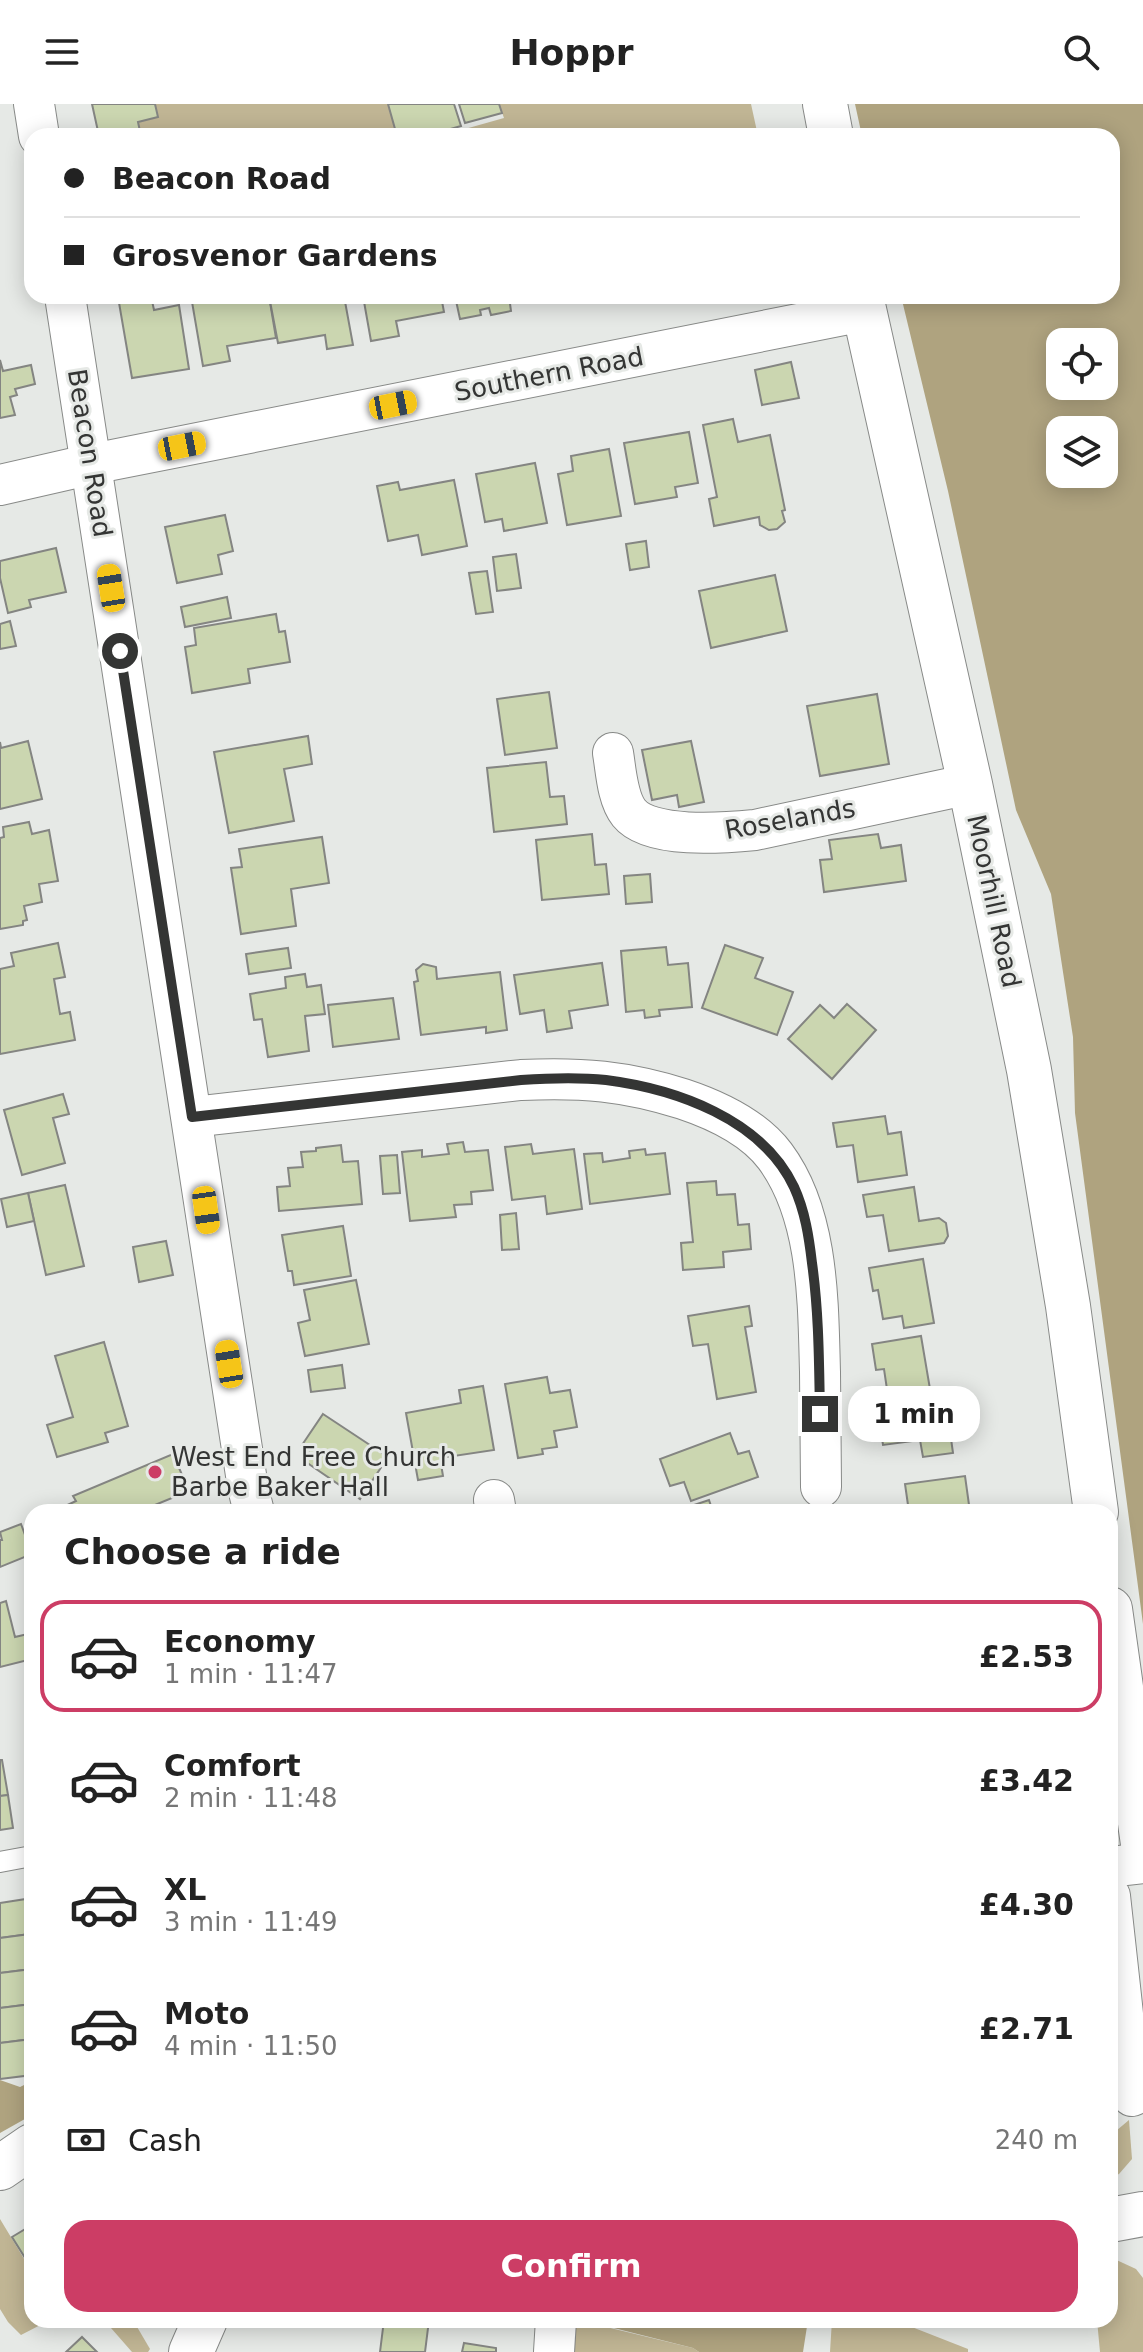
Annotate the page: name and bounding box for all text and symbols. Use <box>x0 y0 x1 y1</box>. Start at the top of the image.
icon: menu <box>40 30 84 74</box>
icon: search <box>1059 30 1103 74</box>
text: Hoppr <box>509 32 634 73</box>
text: Beacon Road <box>112 161 331 196</box>
text: Grosvenor Gardens <box>112 238 438 273</box>
map controls <box>1046 328 1118 488</box>
button: locate <box>1046 328 1118 400</box>
street label: Southern Road <box>452 341 646 407</box>
street label: Beacon Road <box>62 367 118 539</box>
car <box>367 389 419 421</box>
button: layers <box>1046 416 1118 488</box>
car <box>156 430 208 462</box>
car <box>95 562 127 614</box>
route start <box>102 633 138 669</box>
street label: Roselands <box>722 793 858 845</box>
street label: Moorhill Road <box>961 812 1027 990</box>
car <box>191 1185 221 1235</box>
car <box>213 1338 245 1390</box>
callout: 1 min <box>848 1386 980 1442</box>
route end <box>802 1396 838 1432</box>
text: 1 min <box>873 1399 955 1429</box>
place label: West End Free Church Barbe Baker Hall <box>171 1442 456 1502</box>
marker: West End Free Church Barbe Baker Hall <box>146 1463 164 1481</box>
text: Choose a ride <box>64 1531 341 1572</box>
icon: car <box>68 1620 140 1692</box>
text: Economy <box>164 1624 316 1659</box>
text: £2.53 <box>979 1639 1074 1674</box>
text: 1 min · 11:47 <box>164 1659 338 1689</box>
icon: car <box>68 1744 140 1816</box>
text: Comfort <box>164 1748 301 1783</box>
text: £3.42 <box>979 1763 1074 1798</box>
text: 2 min · 11:48 <box>164 1783 338 1813</box>
icon: car <box>68 1868 140 1940</box>
text: XL <box>164 1872 206 1907</box>
text: £4.30 <box>979 1887 1074 1922</box>
text: 3 min · 11:49 <box>164 1907 338 1937</box>
icon: car <box>68 1992 140 2064</box>
text: Moto <box>164 1996 249 2031</box>
text: £2.71 <box>979 2011 1074 2046</box>
text: 4 min · 11:50 <box>164 2031 338 2061</box>
icon: cash <box>64 2118 108 2162</box>
text: Cash <box>128 2123 202 2158</box>
text: 240 m <box>995 2125 1078 2155</box>
button: Confirm <box>64 2220 1078 2312</box>

